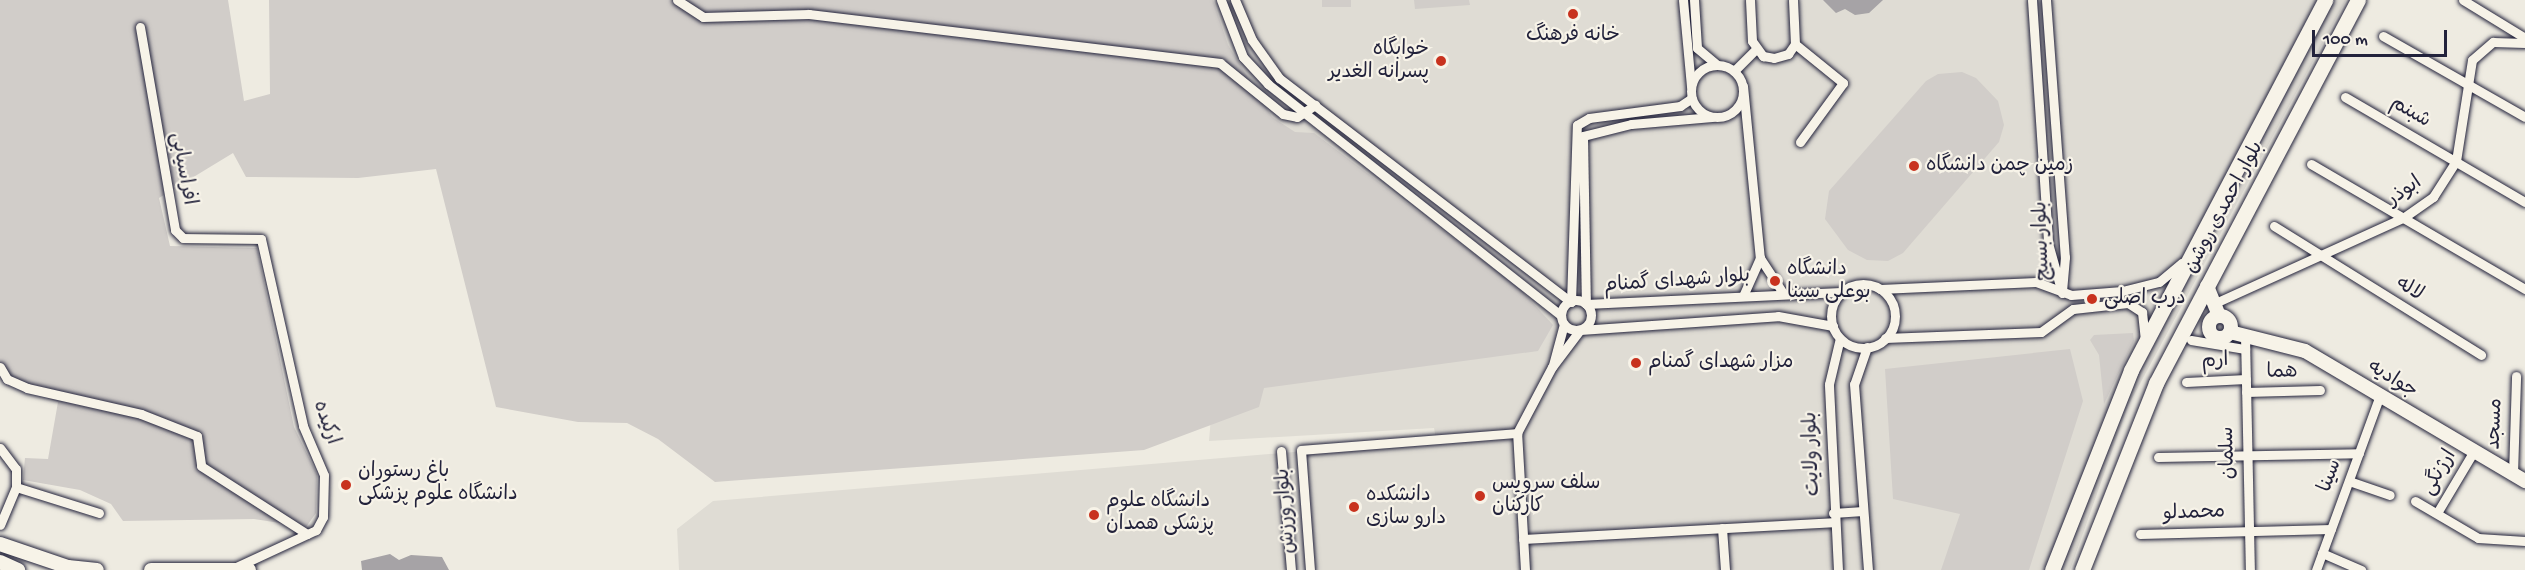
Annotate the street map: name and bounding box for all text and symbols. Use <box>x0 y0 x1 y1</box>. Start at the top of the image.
marker: خانه فرهنگ <box>1566 7 1580 21</box>
scale bar <box>2315 18 2450 56</box>
place label: خانه فرهنگ <box>1526 24 1620 48</box>
text: 100 m <box>2323 30 2368 51</box>
place label: خوابگاه پسرانه الغدیر <box>1328 38 1429 85</box>
marker: خوابگاه پسرانه الغدیر <box>1434 54 1448 68</box>
street label: شبنم <box>2385 92 2435 134</box>
street label: افراسیابی <box>164 131 200 207</box>
street label: بلوار احمدی روشن <box>2180 138 2270 278</box>
place label: زمین چمن دانشگاه <box>1926 154 2073 178</box>
marker: زمین چمن دانشگاه <box>1907 159 1921 173</box>
street label: ابوذر <box>2383 172 2427 212</box>
street label: بلوار بسیج <box>2030 201 2056 281</box>
place label: دانشگاه بوعلی سینا <box>1787 258 1870 305</box>
street label: بلوار شهدای گمنام <box>1603 265 1751 299</box>
street label: لاله <box>2391 272 2427 308</box>
marker: دانشگاه بوعلی سینا <box>1768 274 1782 288</box>
place label: درب اصلی <box>2104 287 2186 311</box>
marker: درب اصلی <box>2085 292 2099 306</box>
street label: ارم <box>2201 349 2229 375</box>
place label: مزار شهدای گمنام <box>1648 351 1793 375</box>
marker: مزار شهدای گمنام <box>1629 356 1643 370</box>
street label: جوادیه <box>2363 356 2421 404</box>
street label: هما <box>2266 361 2298 385</box>
street label: ارکیده <box>306 398 344 448</box>
street label: مسجد <box>2483 398 2509 450</box>
street label: بلوار ولایت <box>1800 411 1826 497</box>
street label: سلمان <box>2217 426 2241 480</box>
street label: ارژنگی <box>2417 446 2463 500</box>
street label: سینا <box>2314 456 2348 496</box>
place label: باغ رستوران دانشگاه علوم پزشکی <box>358 461 518 508</box>
street label: بلوار ورزش <box>1272 468 1302 554</box>
place label: سلف سرویس کارکنان <box>1492 472 1600 519</box>
marker: باغ رستوران دانشگاه علوم پزشکی <box>339 478 353 492</box>
place label: دانشکده دارو سازی <box>1366 484 1446 531</box>
marker: سلف سرویس کارکنان <box>1473 489 1487 503</box>
place label: دانشگاه علوم پزشکی همدان <box>1106 491 1214 538</box>
marker: دانشکده دارو سازی <box>1347 500 1361 514</box>
street label: محمدلو <box>2162 501 2226 527</box>
marker: دانشگاه علوم پزشکی همدان <box>1087 508 1101 522</box>

